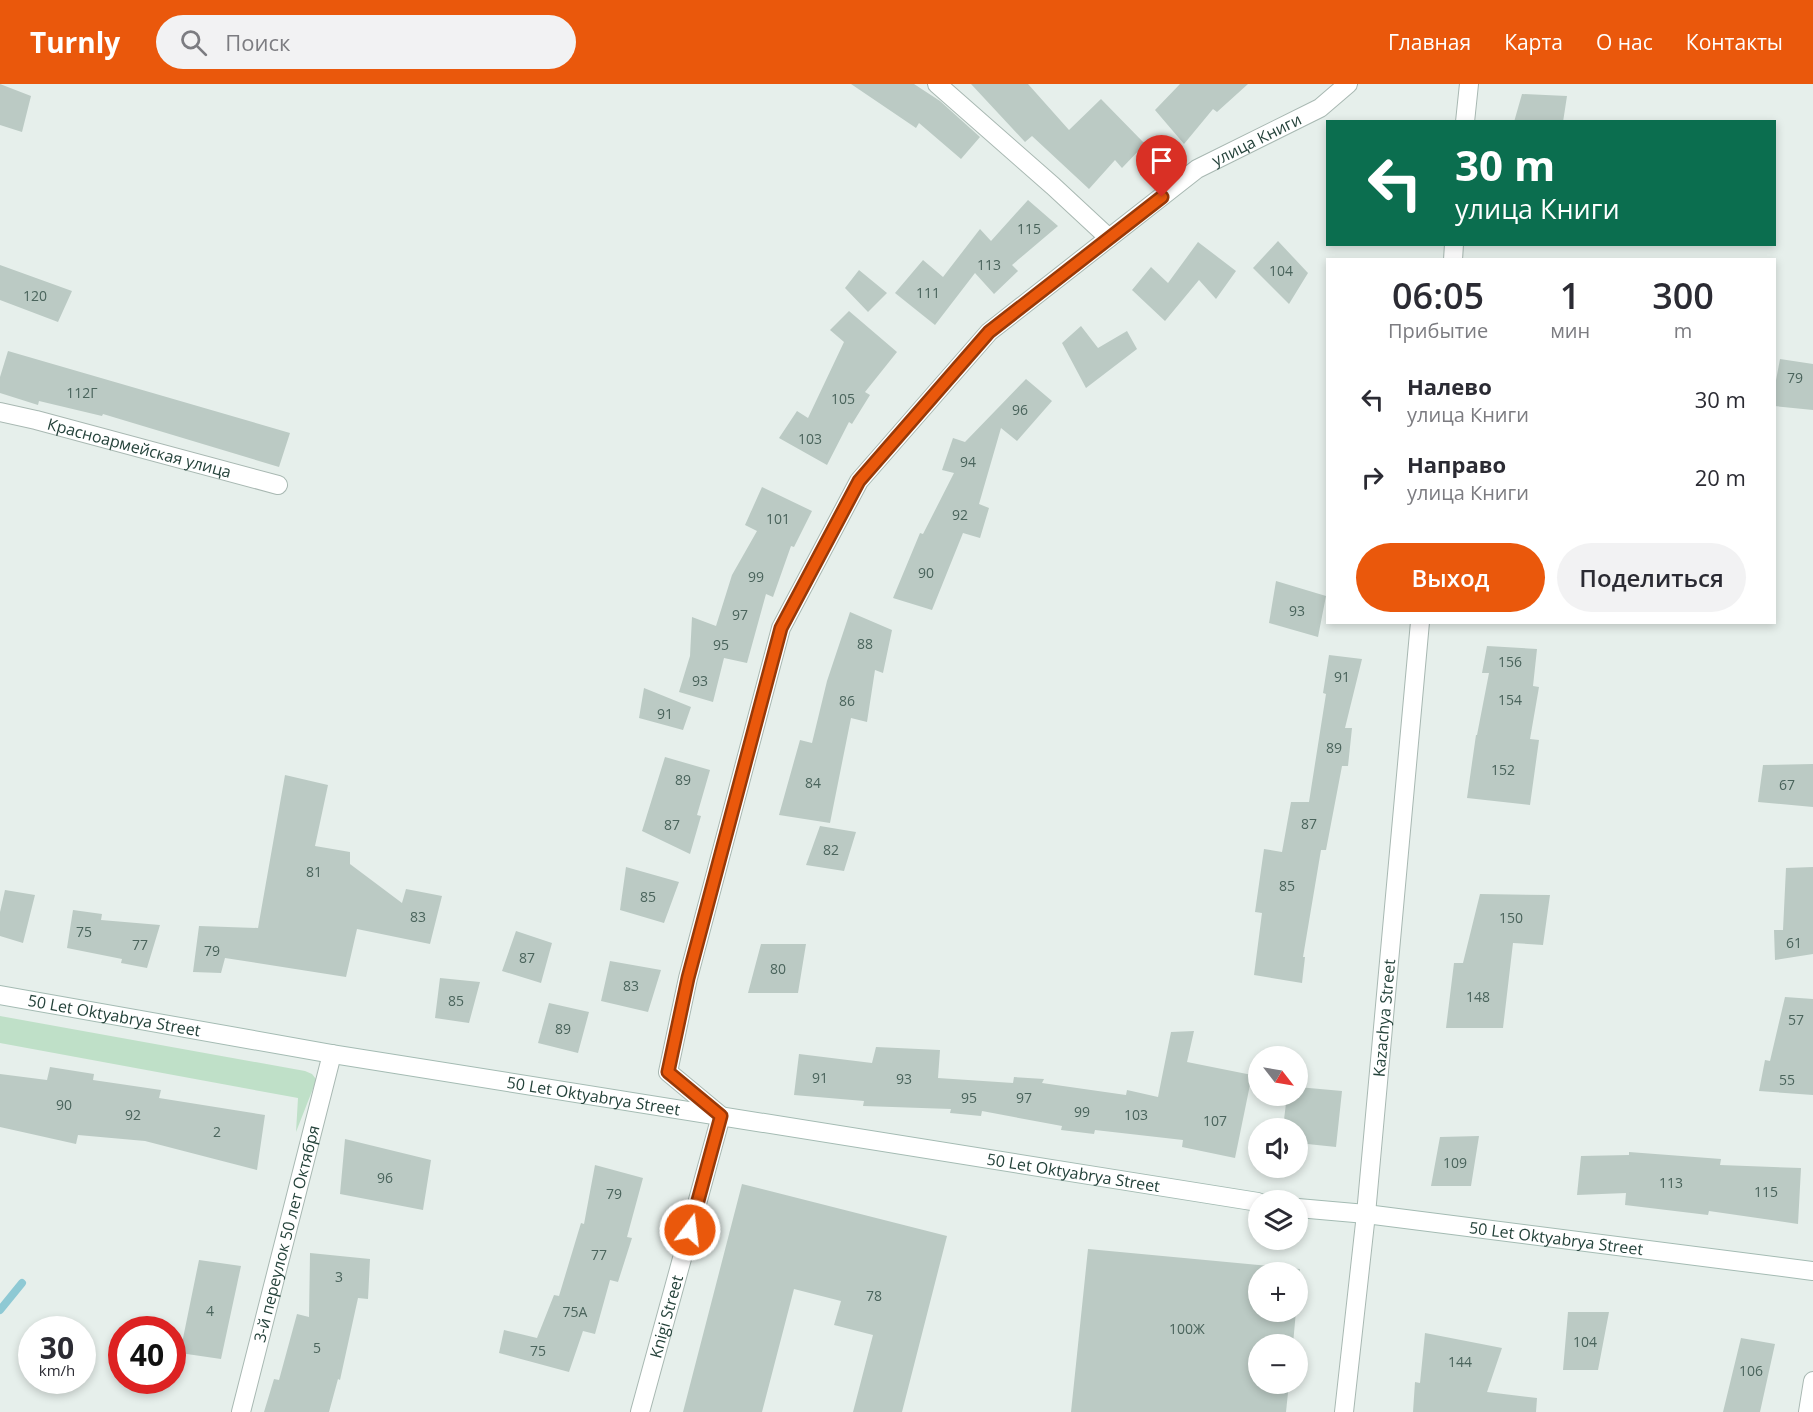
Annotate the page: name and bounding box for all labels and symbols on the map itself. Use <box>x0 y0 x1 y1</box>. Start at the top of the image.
street label: улица Книги <box>1208 108 1305 171</box>
pin <box>1136 135 1187 197</box>
house number: 115 <box>1017 219 1041 238</box>
house number: 113 <box>977 255 1001 274</box>
house number: 104 <box>1269 261 1293 280</box>
house number: 111 <box>916 283 940 302</box>
house number: 120 <box>23 286 47 305</box>
house number: 79 <box>1787 368 1803 387</box>
house number: 112Г <box>66 383 98 402</box>
house number: 105 <box>831 389 855 408</box>
house number: 96 <box>1012 400 1028 419</box>
street label: Красноармейская улица <box>45 413 234 483</box>
house number: 103 <box>798 429 822 448</box>
house number: 94 <box>960 452 976 471</box>
house number: 92 <box>952 505 968 524</box>
house number: 101 <box>766 509 790 528</box>
house number: 90 <box>918 563 934 582</box>
house number: 99 <box>748 567 764 586</box>
house number: 93 <box>1289 601 1305 620</box>
house number: 97 <box>732 605 748 624</box>
house number: 88 <box>857 634 873 653</box>
house number: 95 <box>713 635 729 654</box>
house number: 156 <box>1498 652 1522 671</box>
house number: 91 <box>1334 667 1350 686</box>
house number: 93 <box>692 671 708 690</box>
house number: 154 <box>1498 690 1522 709</box>
house number: 86 <box>839 691 855 710</box>
house number: 91 <box>657 704 673 723</box>
house number: 89 <box>1326 738 1342 757</box>
house number: 152 <box>1491 760 1515 779</box>
house number: 89 <box>675 770 691 789</box>
house number: 84 <box>805 773 821 792</box>
house number: 67 <box>1779 775 1795 794</box>
house number: 87 <box>1301 814 1317 833</box>
house number: 87 <box>664 815 680 834</box>
house number: 82 <box>823 840 839 859</box>
house number: 81 <box>306 862 322 881</box>
house number: 85 <box>1279 876 1295 895</box>
house number: 85 <box>640 887 656 906</box>
house number: 83 <box>410 907 426 926</box>
house number: 150 <box>1499 908 1523 927</box>
house number: 75 <box>76 922 92 941</box>
house number: 61 <box>1786 933 1802 952</box>
house number: 77 <box>132 935 148 954</box>
house number: 79 <box>204 941 220 960</box>
house number: 87 <box>519 948 535 967</box>
street label: Kazachya Street <box>1368 958 1400 1078</box>
house number: 80 <box>770 959 786 978</box>
house number: 83 <box>623 976 639 995</box>
house number: 148 <box>1466 987 1490 1006</box>
street label: 50 Let Oktyabrya Street <box>26 989 203 1042</box>
house number: 85 <box>448 991 464 1010</box>
house number: 57 <box>1788 1010 1804 1029</box>
house number: 89 <box>555 1019 571 1038</box>
north arrow <box>1248 1046 1308 1106</box>
house number: 91 <box>812 1068 828 1087</box>
house number: 93 <box>896 1069 912 1088</box>
house number: 55 <box>1779 1070 1795 1089</box>
street label: 50 Let Oktyabrya Street <box>505 1071 682 1121</box>
house number: 95 <box>961 1088 977 1107</box>
house number: 97 <box>1016 1088 1032 1107</box>
house number: 90 <box>56 1095 72 1114</box>
house number: 99 <box>1074 1102 1090 1121</box>
house number: 92 <box>125 1105 141 1124</box>
house number: 103 <box>1124 1105 1148 1124</box>
house number: 107 <box>1203 1111 1227 1130</box>
house number: 2 <box>213 1122 221 1141</box>
street label: 3-й переулок 50 лет Октября <box>248 1123 324 1345</box>
street label: 50 Let Oktyabrya Street <box>985 1148 1162 1197</box>
house number: 109 <box>1443 1153 1467 1172</box>
house number: 96 <box>377 1168 393 1187</box>
house number: 113 <box>1659 1173 1683 1192</box>
house number: 115 <box>1754 1182 1778 1201</box>
house number: 79 <box>606 1184 622 1203</box>
position arrow <box>658 1198 722 1262</box>
street label: 50 Let Oktyabrya Street <box>1468 1216 1645 1260</box>
house number: 77 <box>591 1245 607 1264</box>
house number: 3 <box>335 1267 343 1286</box>
street label: Knigi Street <box>644 1272 688 1361</box>
house number: 78 <box>866 1286 882 1305</box>
house number: 4 <box>206 1301 214 1320</box>
house number: 75А <box>563 1302 588 1321</box>
speed limit sign: 40 <box>108 1316 186 1394</box>
house number: 100Ж <box>1169 1319 1205 1338</box>
house number: 104 <box>1573 1332 1597 1351</box>
house number: 5 <box>313 1338 321 1357</box>
house number: 75 <box>530 1341 546 1360</box>
house number: 144 <box>1448 1352 1472 1371</box>
house number: 106 <box>1739 1361 1763 1380</box>

